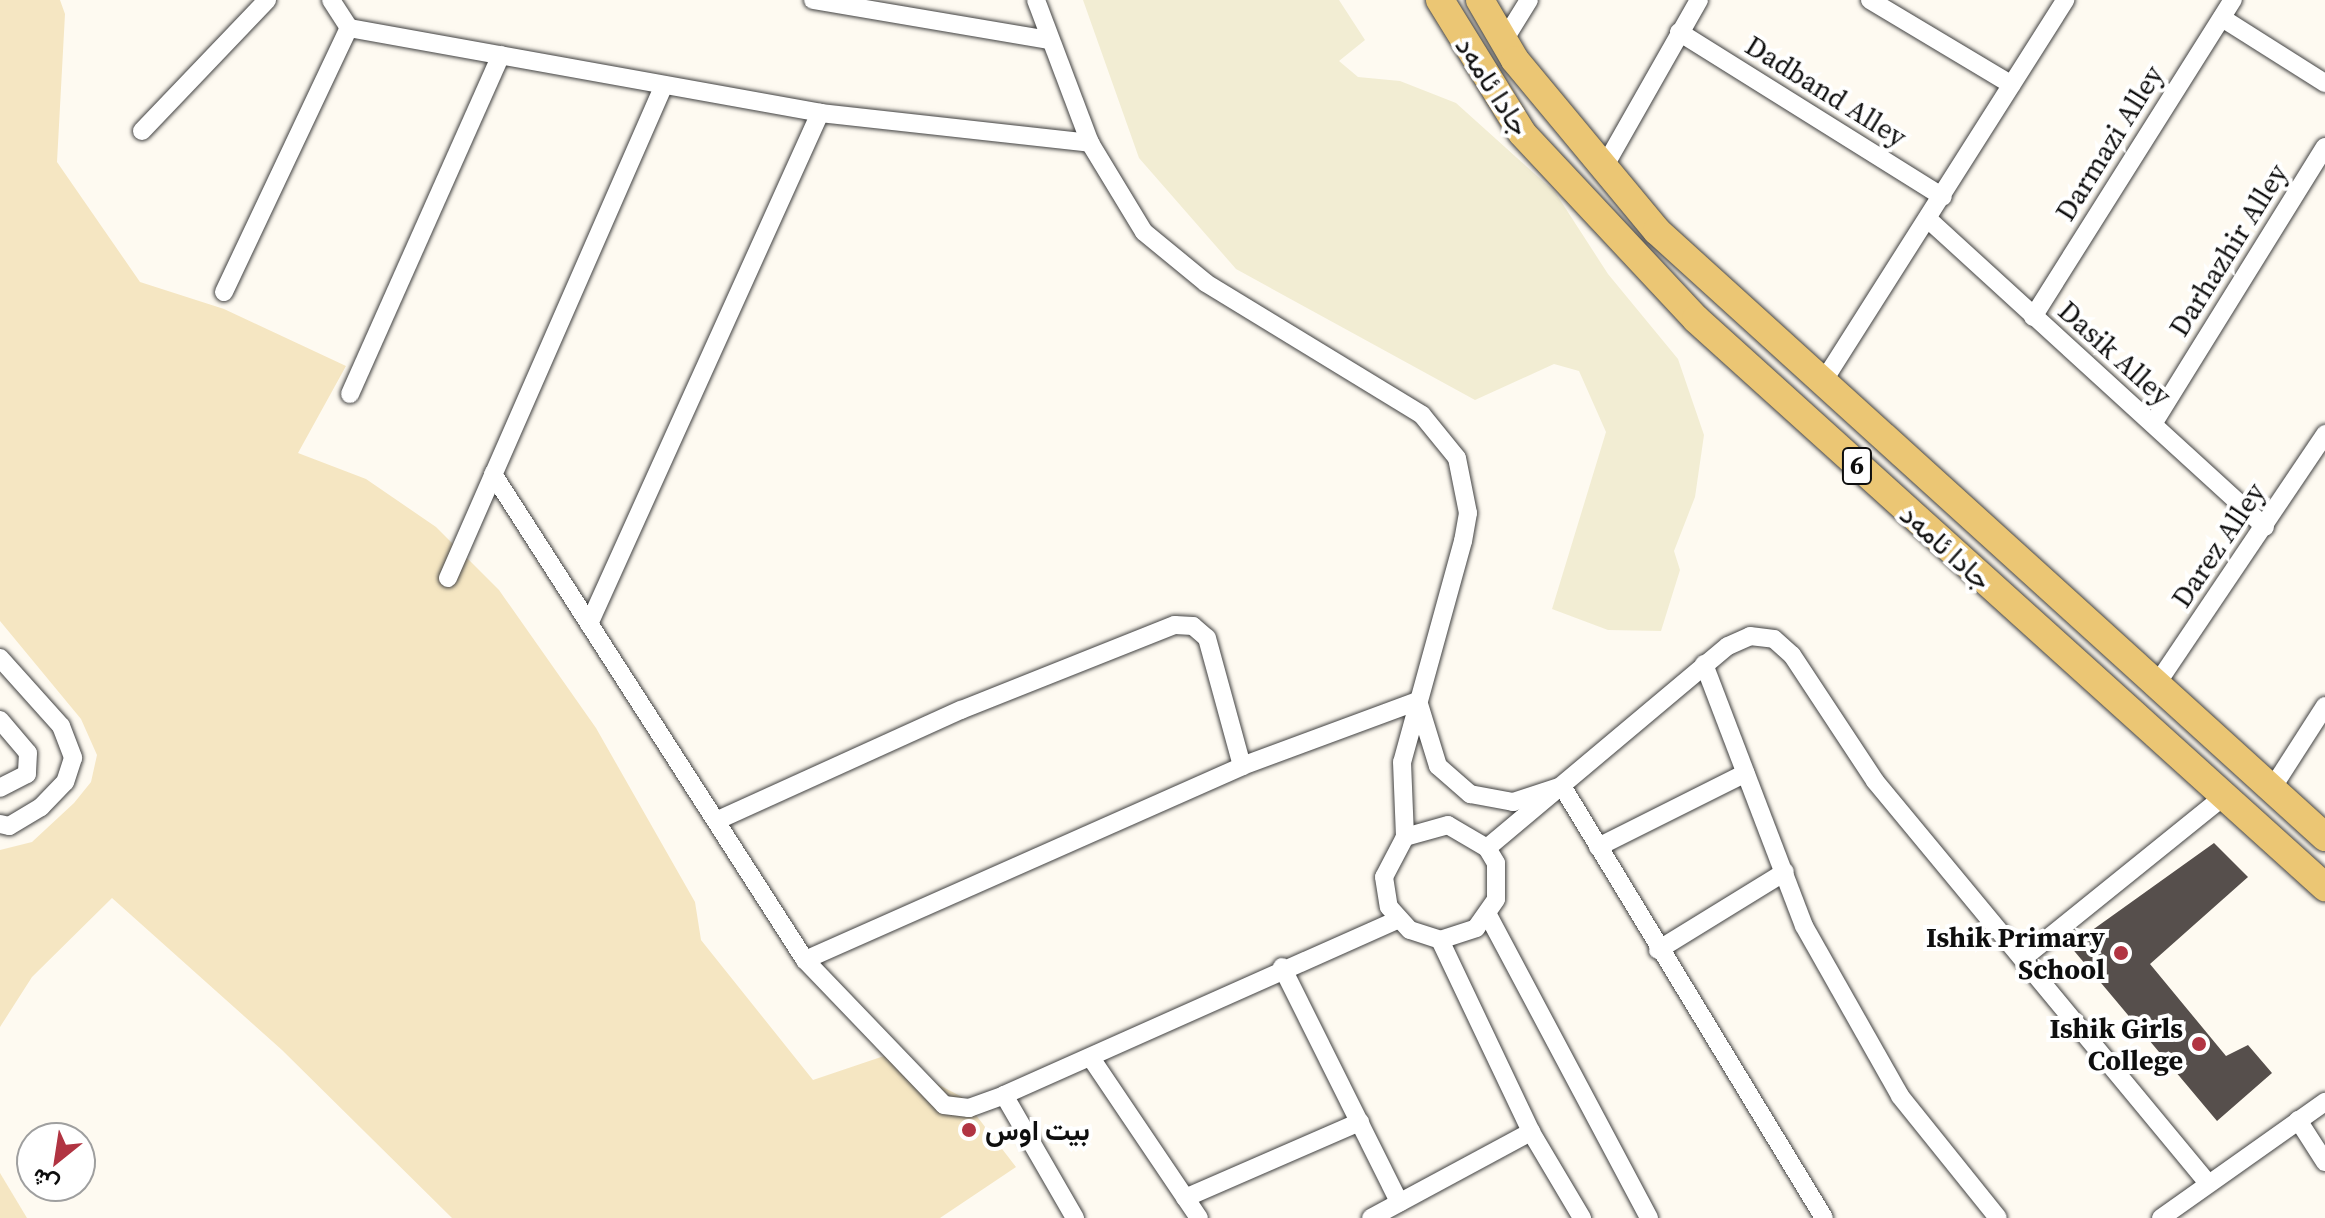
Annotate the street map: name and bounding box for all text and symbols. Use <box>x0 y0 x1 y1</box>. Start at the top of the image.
street label: Dadband Alley <box>1739 28 1913 154</box>
street label: جادا ئامەد <box>1449 30 1537 142</box>
street label: Darmazi Alley <box>2048 59 2170 227</box>
street label: Darhazhir Alley <box>2162 158 2294 342</box>
street label: Dasik Alley <box>2052 294 2178 412</box>
road number: 6 <box>1841 444 1873 488</box>
street label: Darez Alley <box>2164 476 2272 614</box>
street label: جادا ئامەد <box>1893 497 1999 597</box>
place label: Ishik Primary School <box>1926 920 2105 986</box>
marker: Ishik Primary School <box>2112 944 2130 962</box>
place label: Ishik Girls College <box>2050 1011 2183 1077</box>
marker: Ishik Girls College <box>2190 1035 2208 1053</box>
place label: بيت اوس <box>985 1113 1090 1147</box>
marker: بيت اوس <box>960 1121 978 1139</box>
north arrow <box>16 1122 96 1202</box>
text: ش <box>26 1161 64 1201</box>

